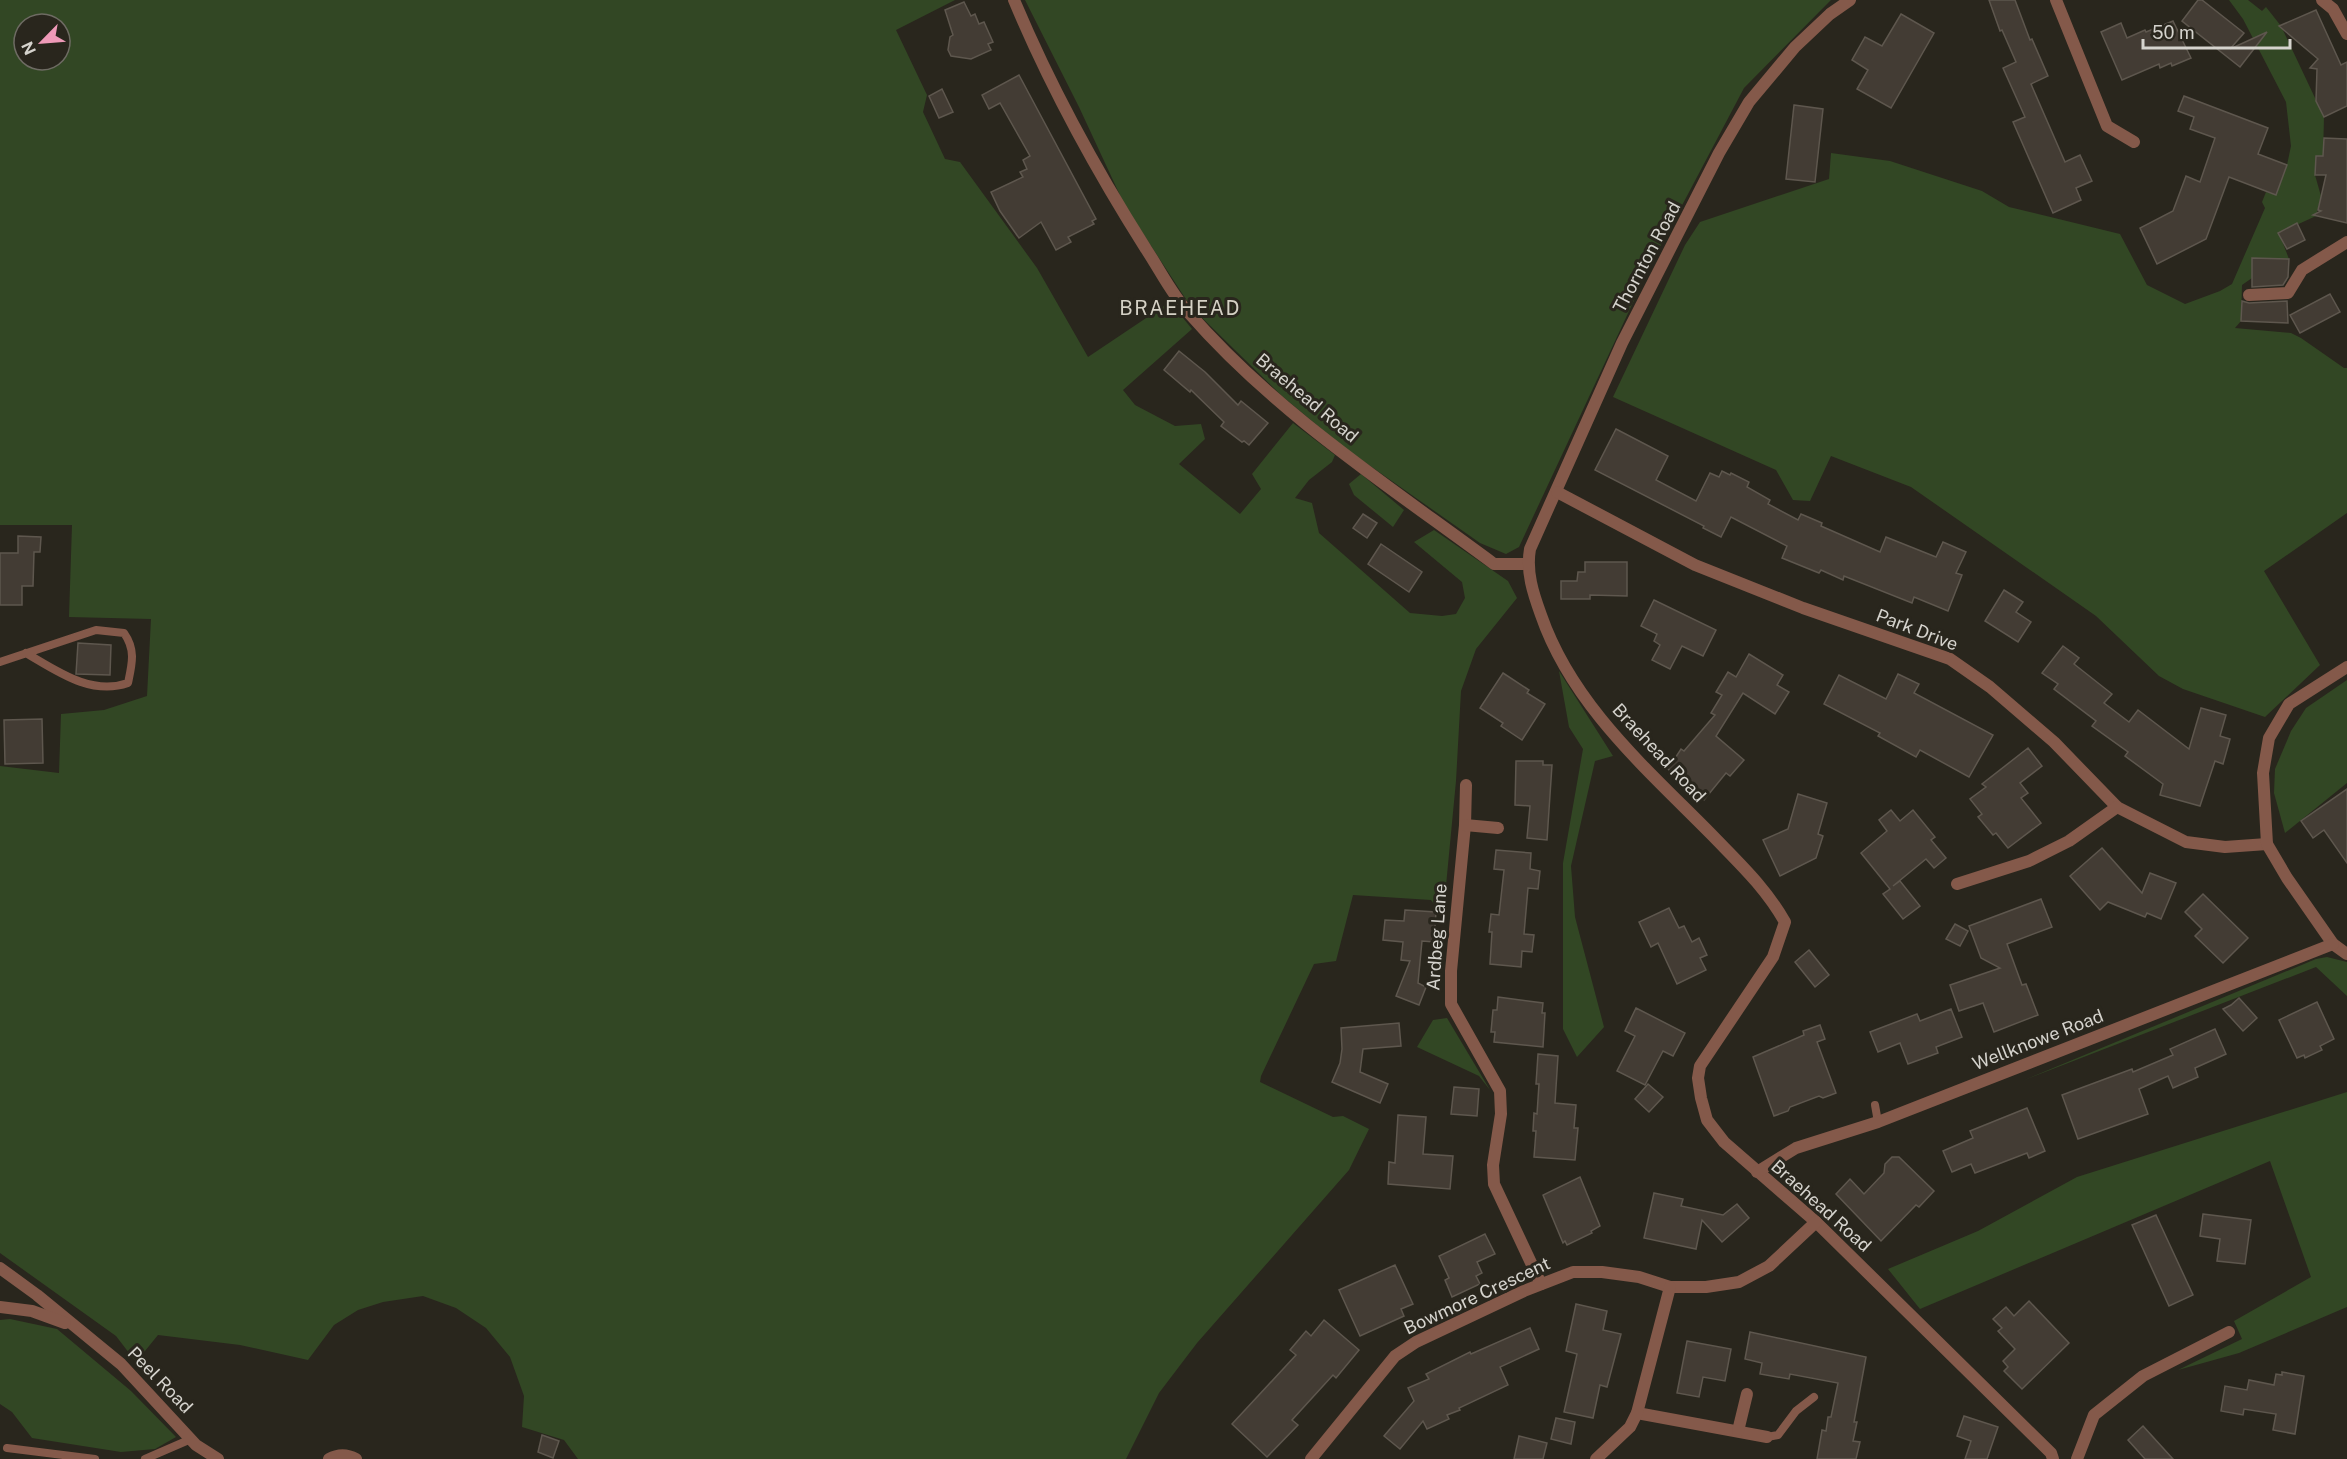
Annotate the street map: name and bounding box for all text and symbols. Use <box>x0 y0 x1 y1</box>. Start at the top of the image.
north arrow <box>12 12 72 72</box>
scale bar <box>2143 12 2290 50</box>
text: 50 m <box>2152 22 2195 43</box>
text: N <box>18 38 40 58</box>
street label: Thornton Road <box>1609 198 1685 316</box>
district label: BRAEHEAD <box>1119 296 1241 320</box>
street label: Braehead Road <box>1252 349 1363 447</box>
street label: Park Drive <box>1873 604 1961 655</box>
street label: Braehead Road <box>1608 699 1710 806</box>
street label: Ardbeg Lane <box>1422 883 1451 991</box>
street label: Wellknowe Road <box>1969 1005 2106 1074</box>
street label: Braehead Road <box>1767 1155 1876 1256</box>
street label: Bowmore Crescent <box>1400 1252 1553 1339</box>
street label: Peel Road <box>124 1342 197 1417</box>

